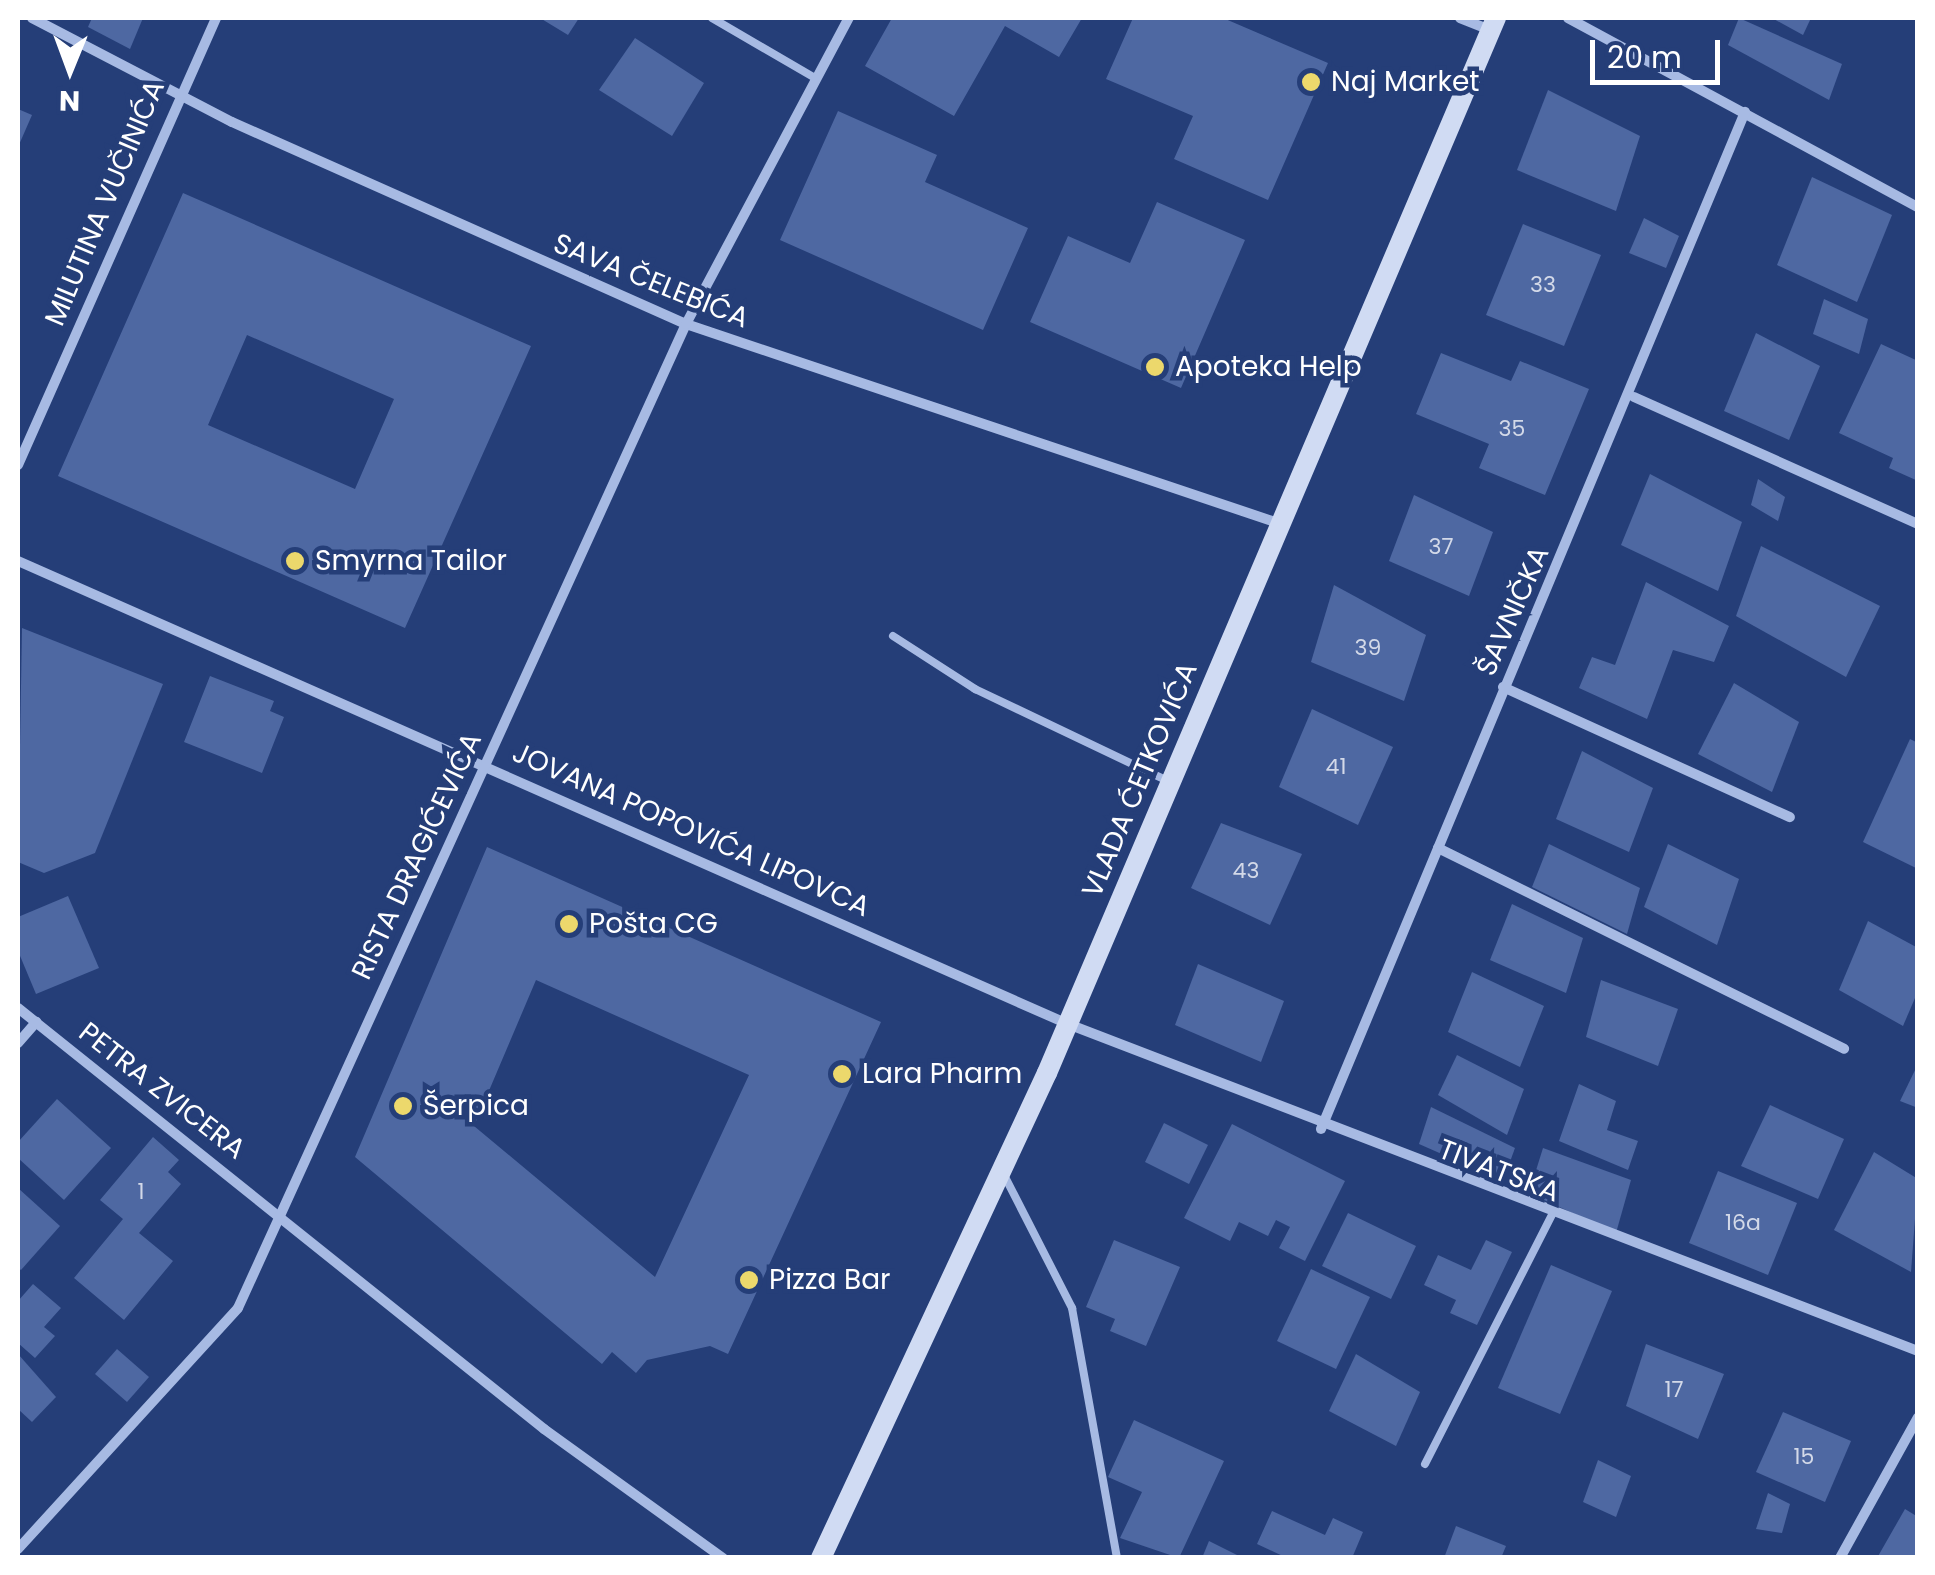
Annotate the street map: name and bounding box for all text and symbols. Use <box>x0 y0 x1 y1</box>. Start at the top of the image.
north arrow <box>20 20 120 120</box>
scale bar <box>1595 20 1725 82</box>
text: 20 m <box>1607 36 1682 79</box>
place label: Naj Market <box>1331 65 1479 99</box>
marker: Naj Market <box>1300 71 1322 93</box>
street label: MILUTINA VUČINIĆA <box>38 75 172 331</box>
street label: SAVA ČELEBIĆA <box>548 227 754 335</box>
house number: 33 <box>1530 272 1556 298</box>
place label: Apoteka Help <box>1175 350 1362 384</box>
marker: Apoteka Help <box>1144 356 1166 378</box>
house number: 35 <box>1499 416 1525 442</box>
house number: 37 <box>1429 534 1453 560</box>
street label: ŠAVNIČKA <box>1470 541 1556 681</box>
place label: Smyrna Tailor <box>315 544 507 578</box>
marker: Smyrna Tailor <box>284 550 306 572</box>
house number: 39 <box>1355 635 1381 661</box>
street label: VLADA ĆETKOVIĆA <box>1075 657 1205 903</box>
street label: RISTA DRAGIĆEVIĆA <box>345 727 489 985</box>
street label: JOVANA POPOVIĆA LIPOVCA <box>507 736 875 924</box>
house number: 41 <box>1326 754 1346 780</box>
house number: 43 <box>1233 858 1259 884</box>
place label: Pošta CG <box>589 907 718 941</box>
marker: Pošta CG <box>558 913 580 935</box>
street label: PETRA ZVICERA <box>72 1016 252 1166</box>
place label: Lara Pharm <box>862 1057 1022 1091</box>
marker: Lara Pharm <box>831 1063 853 1085</box>
place label: Šerpica <box>423 1089 529 1123</box>
marker: Šerpica <box>392 1095 414 1117</box>
street label: TIVATSKA <box>1434 1133 1564 1209</box>
house number: 1 <box>137 1179 145 1205</box>
house number: 16a <box>1725 1210 1761 1236</box>
place label: Pizza Bar <box>769 1263 891 1297</box>
marker: Pizza Bar <box>738 1269 760 1291</box>
house number: 17 <box>1664 1377 1684 1403</box>
house number: 15 <box>1794 1444 1814 1470</box>

